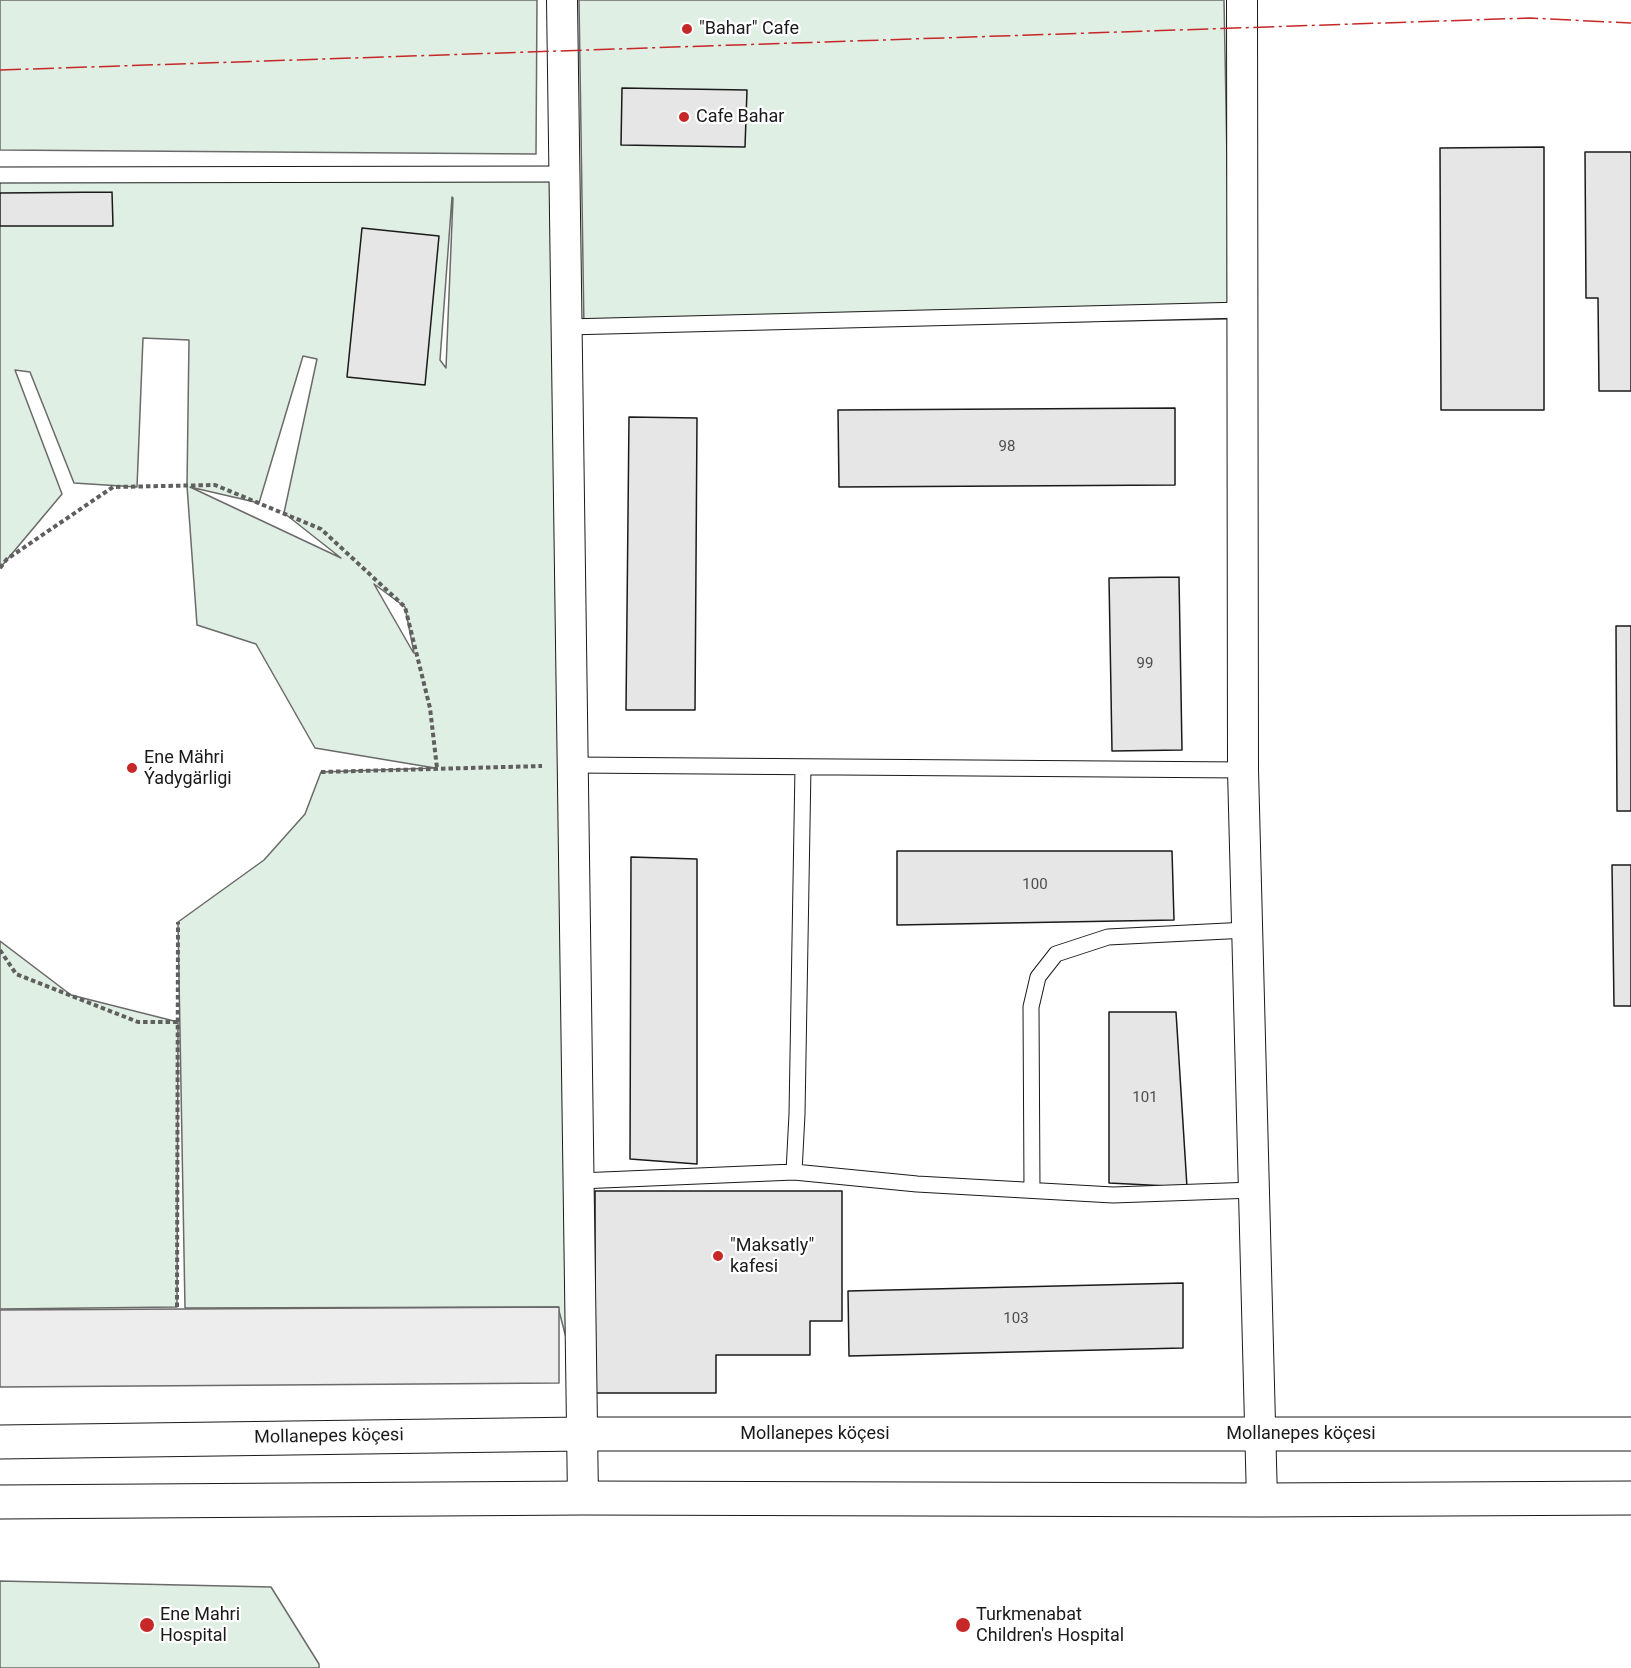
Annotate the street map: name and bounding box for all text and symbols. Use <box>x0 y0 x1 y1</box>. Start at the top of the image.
place label: "Bahar" Cafe <box>699 18 799 40</box>
marker: "Bahar" Cafe <box>680 22 694 36</box>
place label: Cafe Bahar <box>696 106 784 128</box>
marker: Cafe Bahar <box>677 110 691 124</box>
house number: 98 <box>999 438 1015 456</box>
house number: 99 <box>1137 655 1153 673</box>
place label: Ene Mähri Ýadygärligi <box>144 747 232 789</box>
marker: Ene Mähri Ýadygärligi <box>125 761 139 775</box>
house number: 100 <box>1022 876 1048 894</box>
house number: 101 <box>1132 1089 1158 1107</box>
place label: "Maksatly" kafesi <box>730 1235 814 1278</box>
marker: "Maksatly" kafesi <box>711 1249 725 1263</box>
house number: 103 <box>1003 1310 1029 1328</box>
street label: Mollanepes köçesi <box>740 1423 890 1445</box>
street label: Mollanepes köçesi <box>1226 1423 1376 1445</box>
street label: Mollanepes köçesi <box>254 1425 404 1449</box>
place label: Ene Mahri Hospital <box>160 1604 240 1646</box>
place label: Turkmenabat Children's Hospital <box>976 1604 1124 1646</box>
marker: Ene Mahri Hospital <box>138 1616 156 1634</box>
marker: Turkmenabat Children's Hospital <box>954 1616 972 1634</box>

